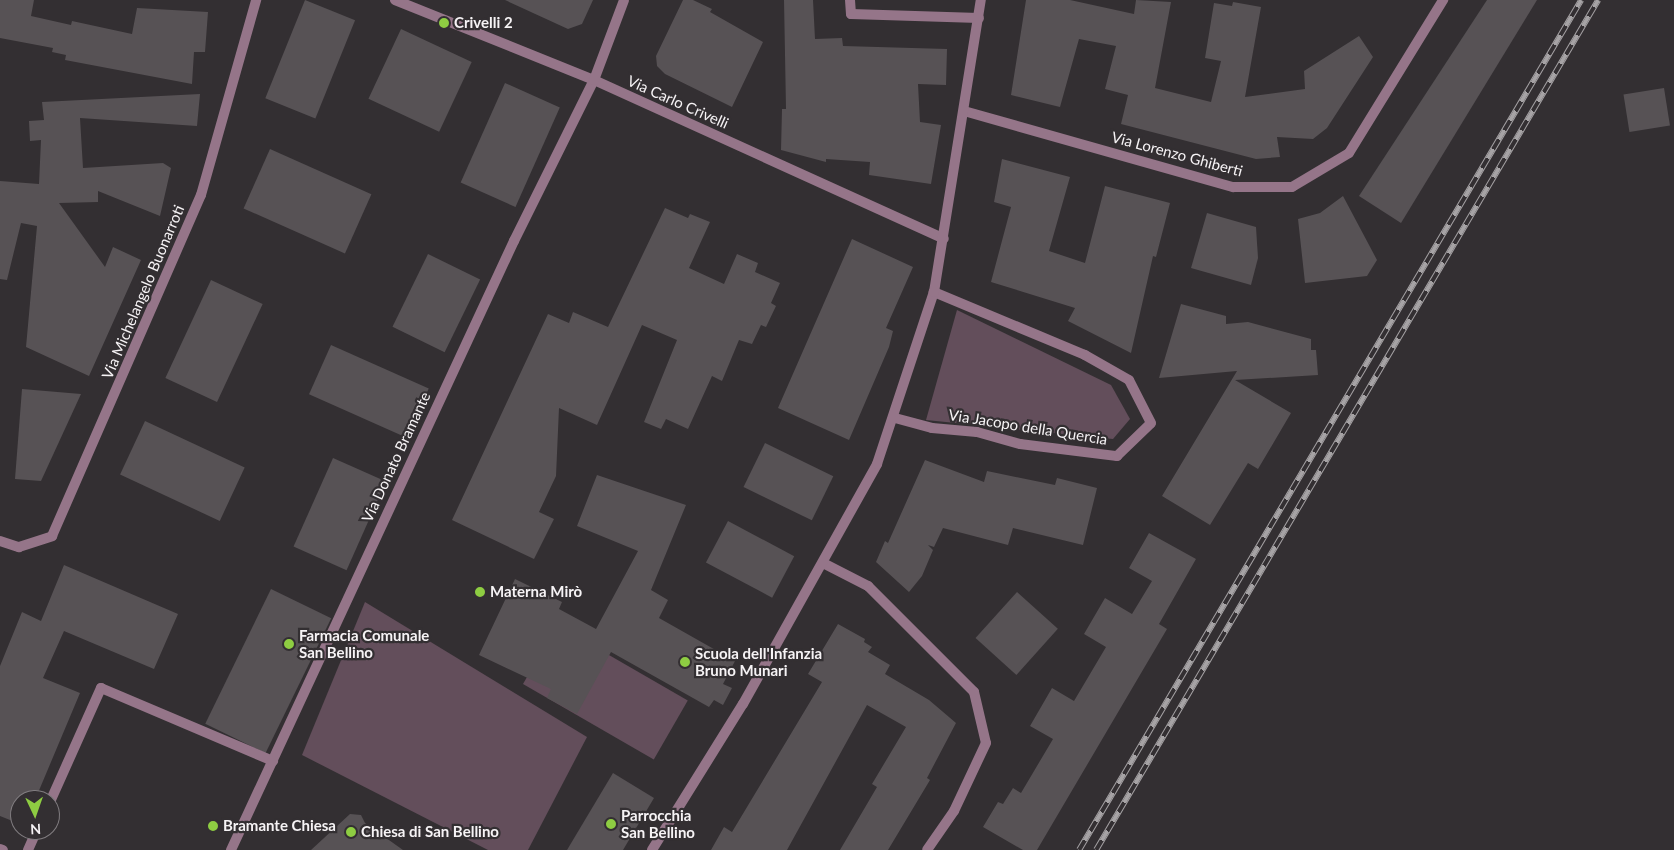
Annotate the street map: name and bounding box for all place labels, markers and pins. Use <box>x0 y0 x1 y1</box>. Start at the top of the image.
place label: Crivelli 2 <box>454 14 513 32</box>
marker: Crivelli 2 <box>438 17 450 29</box>
place label: Materna Mirò <box>490 583 582 601</box>
marker: Materna Mirò <box>474 586 486 598</box>
place label: Farmacia Comunale San Bellino <box>299 626 429 661</box>
marker: Farmacia Comunale San Bellino <box>283 638 295 650</box>
place label: Scuola dell'Infanzia Bruno Munari <box>695 644 822 679</box>
marker: Scuola dell'Infanzia Bruno Munari <box>679 656 691 668</box>
place label: Parrocchia San Bellino <box>621 806 695 841</box>
place label: Bramante Chiesa <box>223 817 336 835</box>
marker: Parrocchia San Bellino <box>605 818 617 830</box>
marker: Bramante Chiesa <box>207 820 219 832</box>
place label: Chiesa di San Bellino <box>361 823 499 841</box>
marker: Chiesa di San Bellino <box>345 826 357 838</box>

